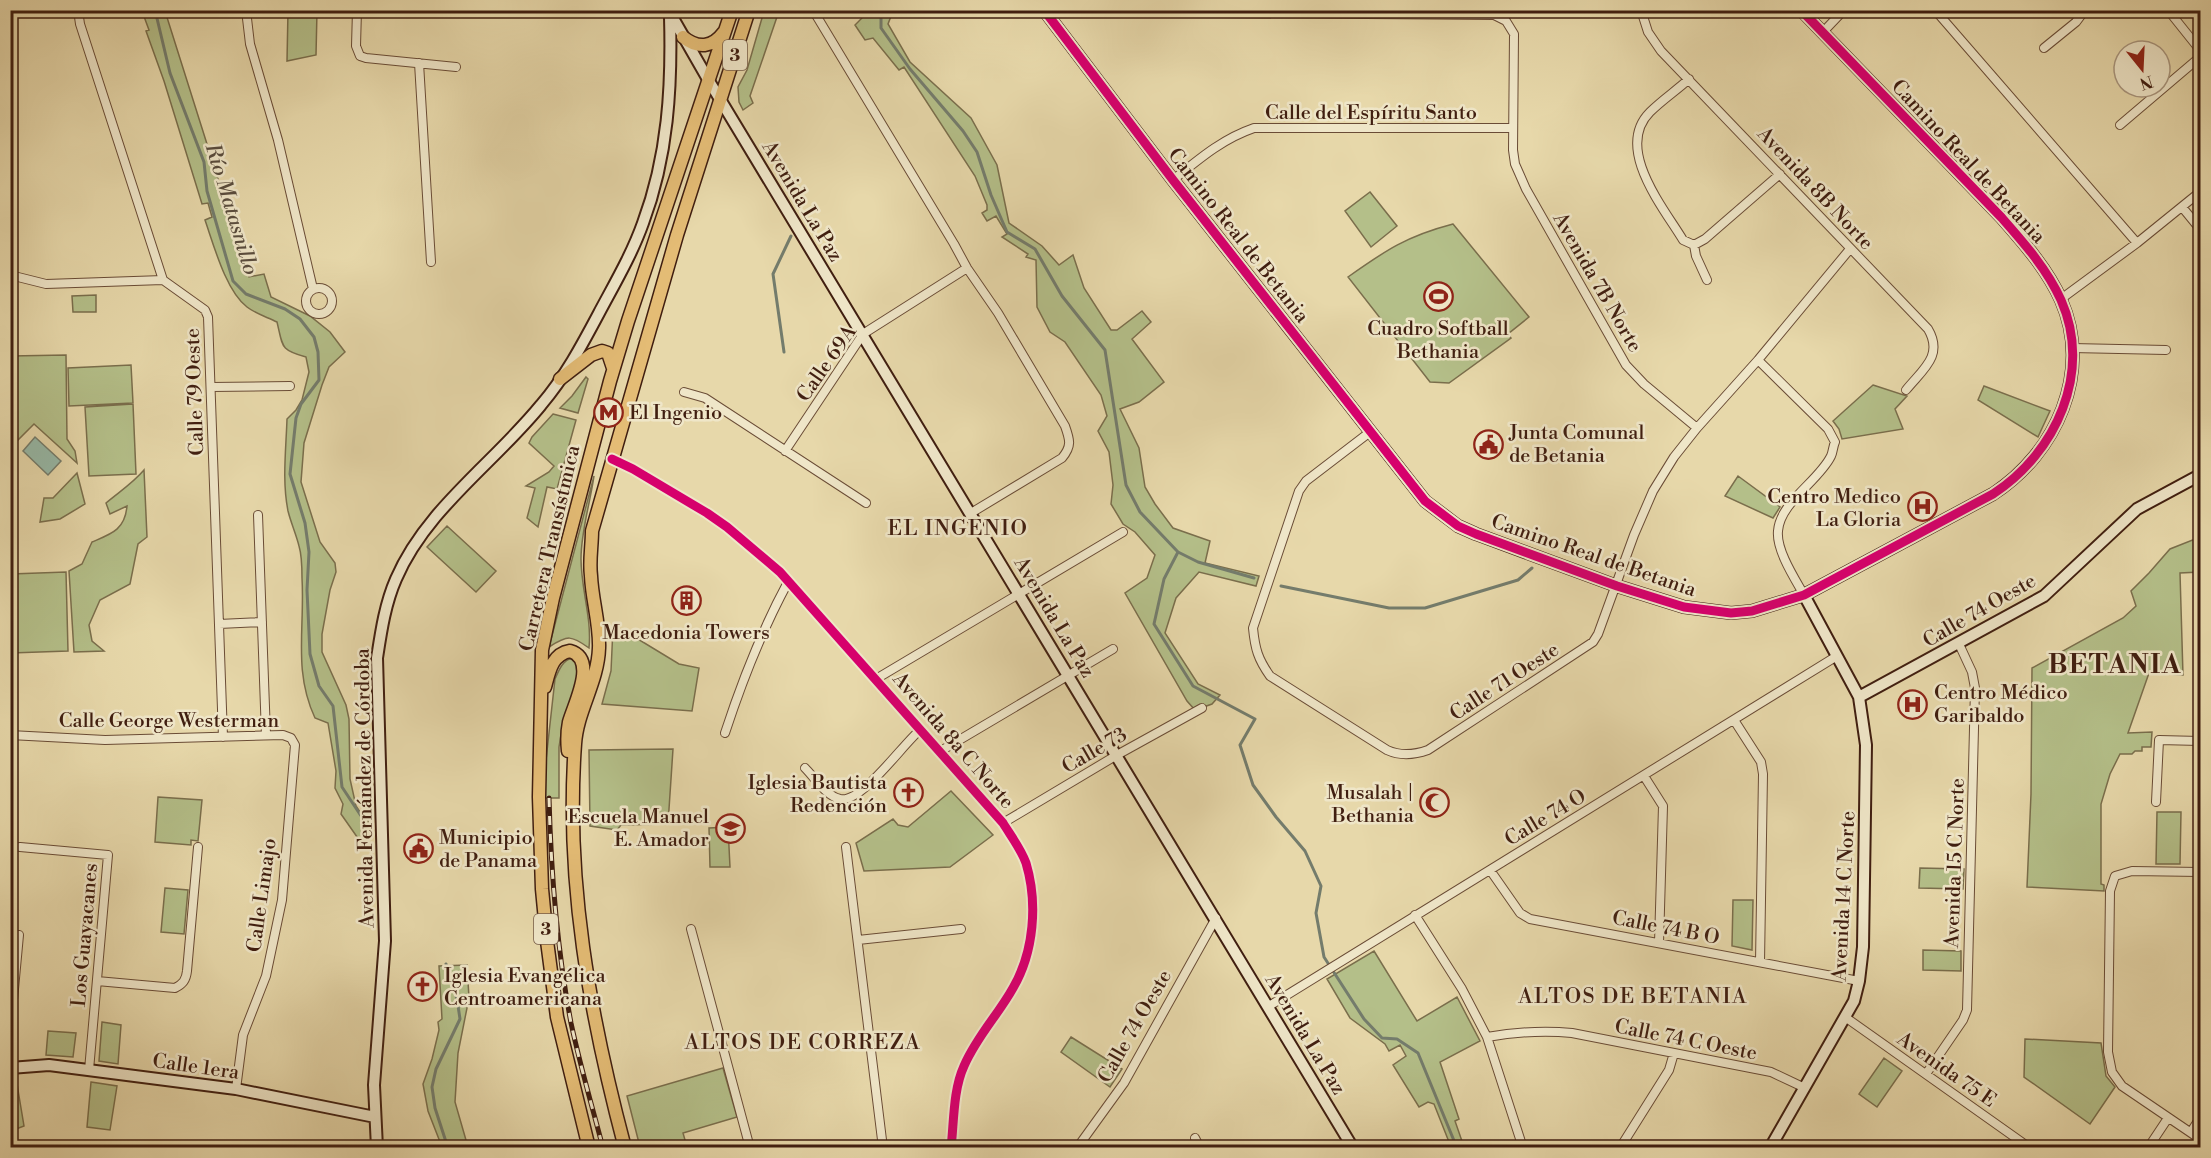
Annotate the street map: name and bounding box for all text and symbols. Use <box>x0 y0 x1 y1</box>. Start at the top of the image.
north arrow <box>2112 39 2172 99</box>
road number: 3 <box>723 40 747 70</box>
text: N <box>2137 71 2155 94</box>
street label: Camino Real de Betania <box>1885 75 2051 250</box>
street label: Calle del Espíritu Santo <box>1265 101 1477 126</box>
street label: Avenida 8B Norte <box>1751 122 1878 256</box>
street label: Avenida La Paz <box>755 136 848 267</box>
water label: Río Matasnillo <box>198 140 263 278</box>
street label: Camino Real de Betania <box>1162 143 1314 329</box>
street label: Avenida 7B Norte <box>1546 208 1647 357</box>
sports icon: Cuadro Softball Bethania <box>1422 281 1454 313</box>
place label: Cuadro Softball Bethania <box>1367 317 1509 365</box>
street label: Calle 69A <box>792 320 863 407</box>
street label: Calle 79 Oeste <box>181 328 210 456</box>
metro station icon: El Ingenio <box>592 396 624 428</box>
place label: El Ingenio <box>629 401 722 426</box>
place label: Junta Comunal de Betania <box>1508 421 1644 469</box>
public building icon: Junta Comunal de Betania <box>1472 428 1504 460</box>
street label: Carretera Transístmica <box>515 442 587 654</box>
place label: Centro Medico La Gloria <box>1767 485 1902 533</box>
hospital icon: Centro Medico La Gloria <box>1906 491 1938 523</box>
street label: Camino Real de Betania <box>1488 510 1700 604</box>
district label: EL INGENIO <box>888 516 1028 542</box>
street label: Avenida La Paz <box>1007 552 1100 683</box>
street label: Calle 74 Oeste <box>1919 569 2041 654</box>
building icon: Macedonia Towers <box>670 585 702 617</box>
place label: Macedonia Towers <box>602 621 770 646</box>
street label: Calle 71 Oeste <box>1446 638 1564 727</box>
street label: Avenida Fernández de Córdoba <box>351 647 380 929</box>
district label: BETANIA <box>2048 649 2182 681</box>
street label: Avenida 8a C Norte <box>886 667 1019 815</box>
place label: Centro Médico Garibaldo <box>1934 681 2068 729</box>
hospital icon: Centro Médico Garibaldo <box>1897 688 1929 720</box>
street label: Calle George Westerman <box>59 709 279 734</box>
street label: Calle 73 <box>1058 723 1132 780</box>
place label: Iglesia Bautista Redención <box>748 771 888 819</box>
church icon: Iglesia Bautista Redención <box>892 777 924 809</box>
street label: Avenida 15 C Norte <box>1940 777 1971 950</box>
place label: Musalah | Bethania <box>1327 781 1415 829</box>
street label: Calle 74 O <box>1501 784 1591 852</box>
mosque icon: Musalah | Bethania <box>1419 787 1451 819</box>
place label: Escuela Manuel E. Amador <box>568 805 709 853</box>
street label: Avenida 14 C Norte <box>1828 810 1861 983</box>
school or university icon: Escuela Manuel E. Amador <box>714 812 746 844</box>
place label: Municipio de Panama <box>439 826 538 874</box>
public building icon: Municipio de Panama <box>402 832 434 864</box>
street label: Calle Limajo <box>242 836 283 954</box>
street label: Los Guayacanes <box>67 862 104 1008</box>
street label: Calle 74 B O <box>1610 906 1721 951</box>
road number: 3 <box>534 914 558 944</box>
place label: Iglesia Evangélica Centroamericana <box>444 964 606 1012</box>
street label: Calle 74 Oeste <box>1093 966 1178 1088</box>
street label: Avenida La Paz <box>1258 969 1351 1100</box>
church icon: Iglesia Evangélica Centroamericana <box>407 970 439 1002</box>
district label: ALTOS DE BETANIA <box>1517 984 1748 1010</box>
street label: Calle 74 C Oeste <box>1612 1014 1759 1067</box>
street label: Avenida 75 E <box>1891 1026 2001 1114</box>
district label: ALTOS DE CORREZA <box>684 1030 921 1056</box>
street label: Calle 1era <box>151 1049 242 1086</box>

